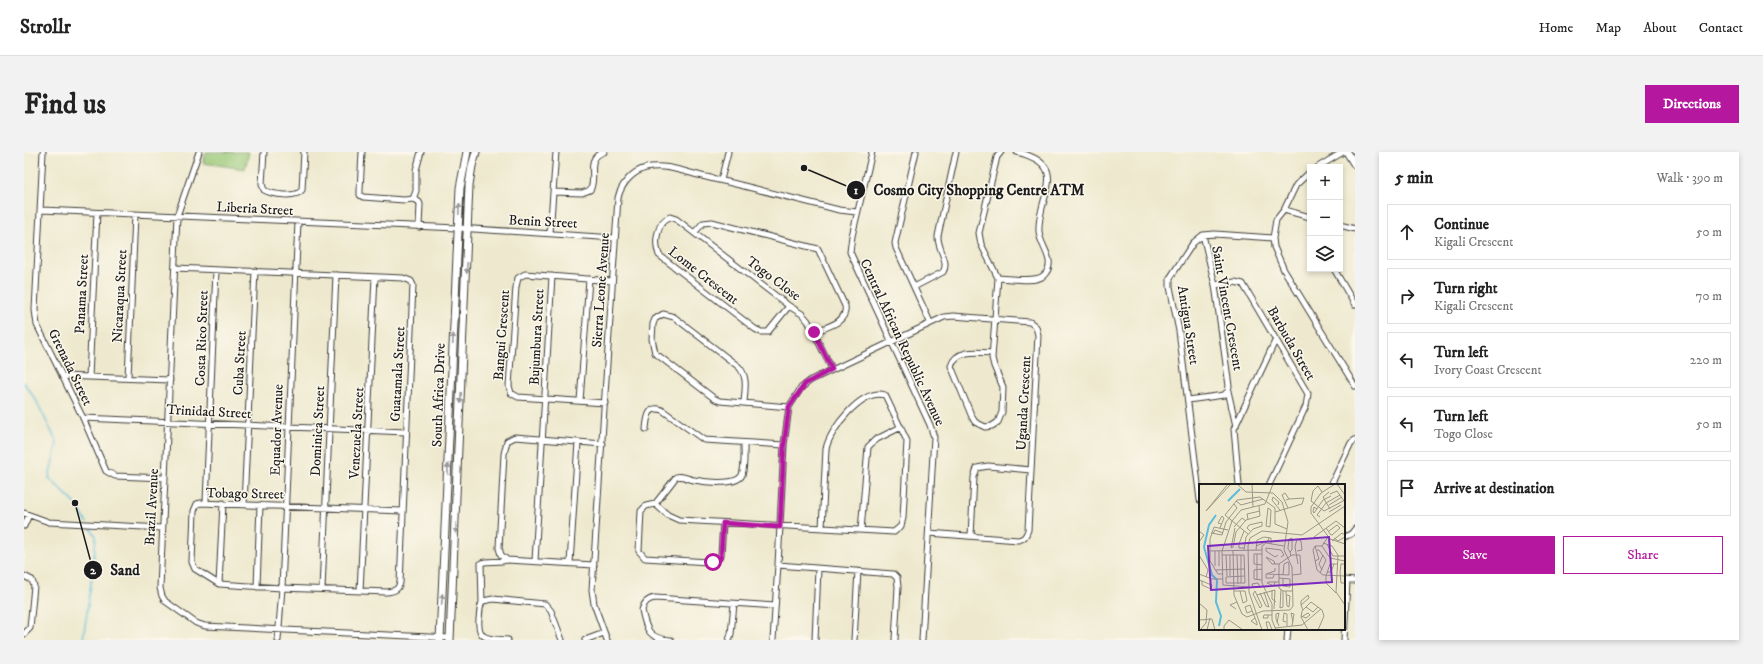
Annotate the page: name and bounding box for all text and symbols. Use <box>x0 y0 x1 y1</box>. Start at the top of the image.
text: Strollr <box>20 16 71 39</box>
text: Home <box>1539 19 1573 37</box>
text: Map <box>1595 19 1621 37</box>
text: About <box>1643 19 1677 37</box>
text: Contact <box>1699 19 1743 37</box>
button: Directions <box>1645 85 1739 123</box>
text: Find us <box>24 87 106 122</box>
map controls <box>1307 164 1343 272</box>
button: + <box>1307 164 1343 200</box>
text: 5 min <box>1395 167 1433 189</box>
text: Walk · 390 m <box>1656 170 1723 186</box>
callout: Cosmo City Shopping Centre ATM <box>846 176 1093 203</box>
text: Cosmo City Shopping Centre ATM <box>873 181 1085 200</box>
text: 1 <box>854 183 859 198</box>
street label: Liberia Street <box>216 198 294 220</box>
button: − <box>1307 200 1343 236</box>
one-way arrow <box>456 202 462 215</box>
street label: Benin Street <box>508 211 578 233</box>
text: Continue <box>1434 215 1489 234</box>
icon: ahead <box>1396 221 1418 243</box>
text: 50 m <box>1696 224 1722 240</box>
street label: Sierra Leone Avenue <box>588 232 614 348</box>
text: Kigali Crescent <box>1434 234 1513 250</box>
button: layers <box>1307 236 1343 272</box>
street label: Lome Crescent <box>664 243 743 309</box>
street label: Saint Vincent Crescent <box>1207 244 1247 372</box>
street label: Nicaraqua Street <box>109 248 131 343</box>
street label: Panama Street <box>71 253 93 334</box>
street label: Togo Close <box>743 253 804 305</box>
street label: Central African Republic Avenue <box>855 256 949 429</box>
one-way arrow <box>463 262 470 274</box>
text: Turn right <box>1434 279 1497 298</box>
street label: Antigua Street <box>1173 284 1203 367</box>
icon: right <box>1396 285 1418 307</box>
street label: Bujumbura Street <box>525 288 549 386</box>
text: 70 m <box>1696 288 1722 304</box>
street label: Costa Rico Street <box>191 289 213 386</box>
street label: Bangui Crescent <box>490 289 514 381</box>
text: Kigali Crescent <box>1434 298 1513 314</box>
street label: Barbuda Street <box>1263 303 1320 384</box>
route end <box>805 323 823 341</box>
street label: Guatamala Street <box>387 325 410 422</box>
street label: Grenada Street <box>44 326 97 409</box>
street label: Cuba Street <box>229 330 251 396</box>
one-way arrow <box>450 333 457 345</box>
street label: South Africa Drive <box>428 343 450 447</box>
text: Turn left <box>1434 343 1488 362</box>
icon: left <box>1396 349 1418 371</box>
text: 220 m <box>1690 352 1722 368</box>
street label: Uganda Crescent <box>1013 355 1035 451</box>
text: Ivory Coast Crescent <box>1434 362 1542 378</box>
street label: Equador Avenue <box>266 384 288 476</box>
street label: Dominica Street <box>307 385 329 477</box>
street label: Venezuela Street <box>346 386 368 480</box>
one-way arrow <box>458 392 464 405</box>
street label: Trinidad Street <box>166 401 252 423</box>
text: Turn left <box>1434 407 1488 426</box>
icon: left <box>1396 413 1418 435</box>
text: 50 m <box>1696 416 1722 432</box>
text: Togo Close <box>1434 426 1493 442</box>
one-way arrow <box>445 462 451 475</box>
street label: Brazil Avenue <box>141 468 163 546</box>
icon: arrive <box>1396 477 1418 499</box>
text: Arrive at destination <box>1434 479 1554 498</box>
street label: Tobago Street <box>206 484 285 504</box>
inset map <box>1199 484 1345 630</box>
one-way arrow <box>452 522 459 534</box>
button: Save <box>1395 536 1555 574</box>
button: Share <box>1563 536 1723 574</box>
route start <box>704 553 722 571</box>
callout: Sand <box>83 556 148 583</box>
text: Sand <box>110 561 140 580</box>
text: 2 <box>90 563 97 578</box>
one-way arrow <box>438 592 445 605</box>

